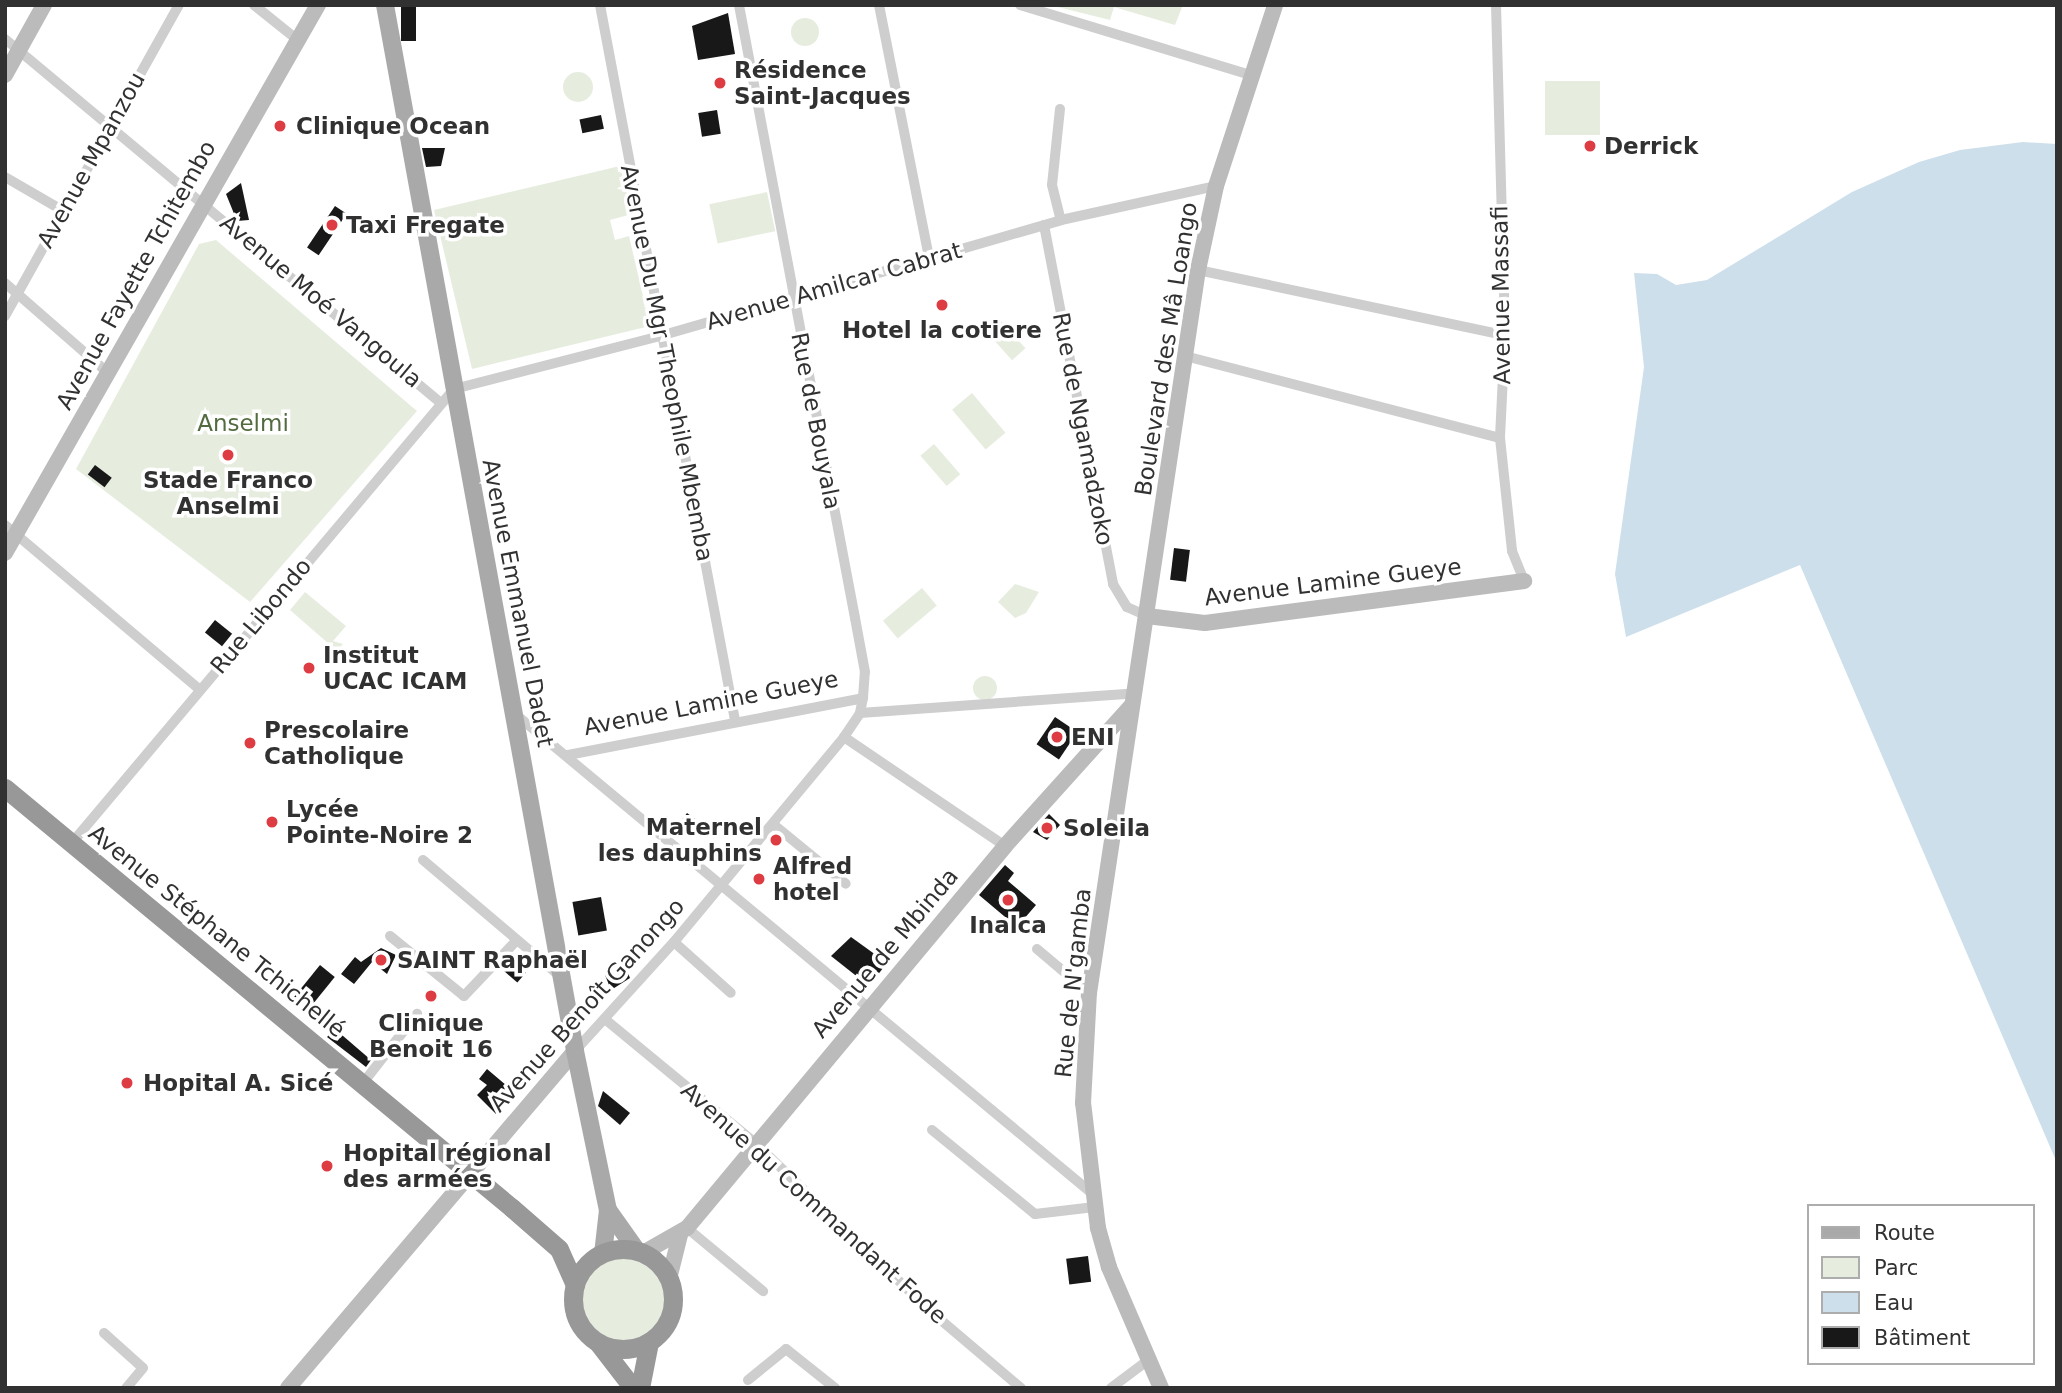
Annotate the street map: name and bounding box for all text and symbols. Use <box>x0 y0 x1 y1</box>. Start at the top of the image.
place label: Résidence Saint-Jacques <box>734 56 911 110</box>
street label: Avenue Mpanzou <box>31 67 151 253</box>
marker: Résidence Saint-Jacques <box>712 75 728 91</box>
place label: Clinique Ocean <box>296 112 490 140</box>
marker: Clinique Ocean <box>270 116 290 136</box>
place label: Derrick <box>1604 132 1698 160</box>
street label: Avenue Fayette Tchitembo <box>50 136 222 414</box>
marker: Derrick <box>1582 138 1598 154</box>
street label: Avenue Du Mgr Theophile Mbemba <box>615 162 719 564</box>
street label: Boulevard des Mâ Loango <box>1129 200 1203 498</box>
street label: Avenue Massafi <box>1486 205 1516 385</box>
street label: Avenue Moé Vangoula <box>215 209 427 393</box>
place label: Taxi Fregate <box>346 211 505 239</box>
marker: Taxi Fregate <box>324 217 340 233</box>
street label: Avenue Amilcar Cabrat <box>703 236 965 336</box>
marker: Hotel la cotiere <box>934 297 950 313</box>
street label: Rue de Ngamadzoko <box>1047 310 1119 548</box>
place label: Hotel la cotiere <box>842 316 1042 344</box>
street label: Rue de Bouyala <box>785 330 847 512</box>
park label: Anselmi <box>197 409 289 437</box>
marker: Stade Franco Anselmi <box>220 447 236 463</box>
street label: Avenue Emmanuel Dadet <box>477 457 559 749</box>
place label: Stade Franco Anselmi <box>143 466 313 520</box>
street label: Rue Libondo <box>205 553 317 679</box>
street label: Avenue Lamine Gueye <box>1203 553 1463 611</box>
place label: Institut UCAC ICAM <box>323 641 467 695</box>
marker: Institut UCAC ICAM <box>301 660 317 676</box>
street label: Avenue Lamine Gueye <box>581 665 841 741</box>
place label: Prescolaire Catholique <box>264 716 409 770</box>
place label: ENI <box>1071 723 1115 751</box>
marker: ENI <box>1049 729 1065 745</box>
marker: Prescolaire Catholique <box>242 735 258 751</box>
place label: Lycée Pointe-Noire 2 <box>286 795 473 849</box>
place label: Maternel les dauphins <box>598 813 762 867</box>
marker: Lycée Pointe-Noire 2 <box>264 814 280 830</box>
place label: Soleila <box>1063 814 1150 842</box>
marker: Soleila <box>1037 818 1057 838</box>
street label: Avenue Stéphane Tchichellé <box>83 819 351 1043</box>
marker: Maternel les dauphins <box>768 832 784 848</box>
place label: Alfred hotel <box>773 852 852 906</box>
street label: Avenue de Mbinda <box>806 863 964 1043</box>
marker: Alfred hotel <box>751 871 767 887</box>
street label: Rue de N'gamba <box>1049 887 1097 1079</box>
marker: Inalca <box>1000 892 1016 908</box>
street label: Avenue Benoît Ganongo <box>484 893 690 1117</box>
place label: Inalca <box>969 911 1047 939</box>
place label: SAINT Raphaël <box>397 946 588 974</box>
marker: SAINT Raphaël <box>371 950 391 970</box>
marker: Clinique Benoit 16 <box>421 986 441 1006</box>
place label: Clinique Benoit 16 <box>369 1009 493 1063</box>
place label: Hopital A. Sicé <box>143 1069 333 1097</box>
marker: Hopital A. Sicé <box>117 1073 137 1093</box>
street label: Avenue du Commandant Fode <box>676 1076 952 1330</box>
place label: Hopital régional des armées <box>343 1139 552 1193</box>
marker: Hopital régional des armées <box>317 1156 337 1176</box>
legend <box>1806 1204 2034 1365</box>
text: Route <box>1874 1221 1935 1245</box>
text: Parc <box>1874 1256 1918 1280</box>
text: Eau <box>1874 1291 1913 1315</box>
text: Bâtiment <box>1874 1326 1970 1350</box>

